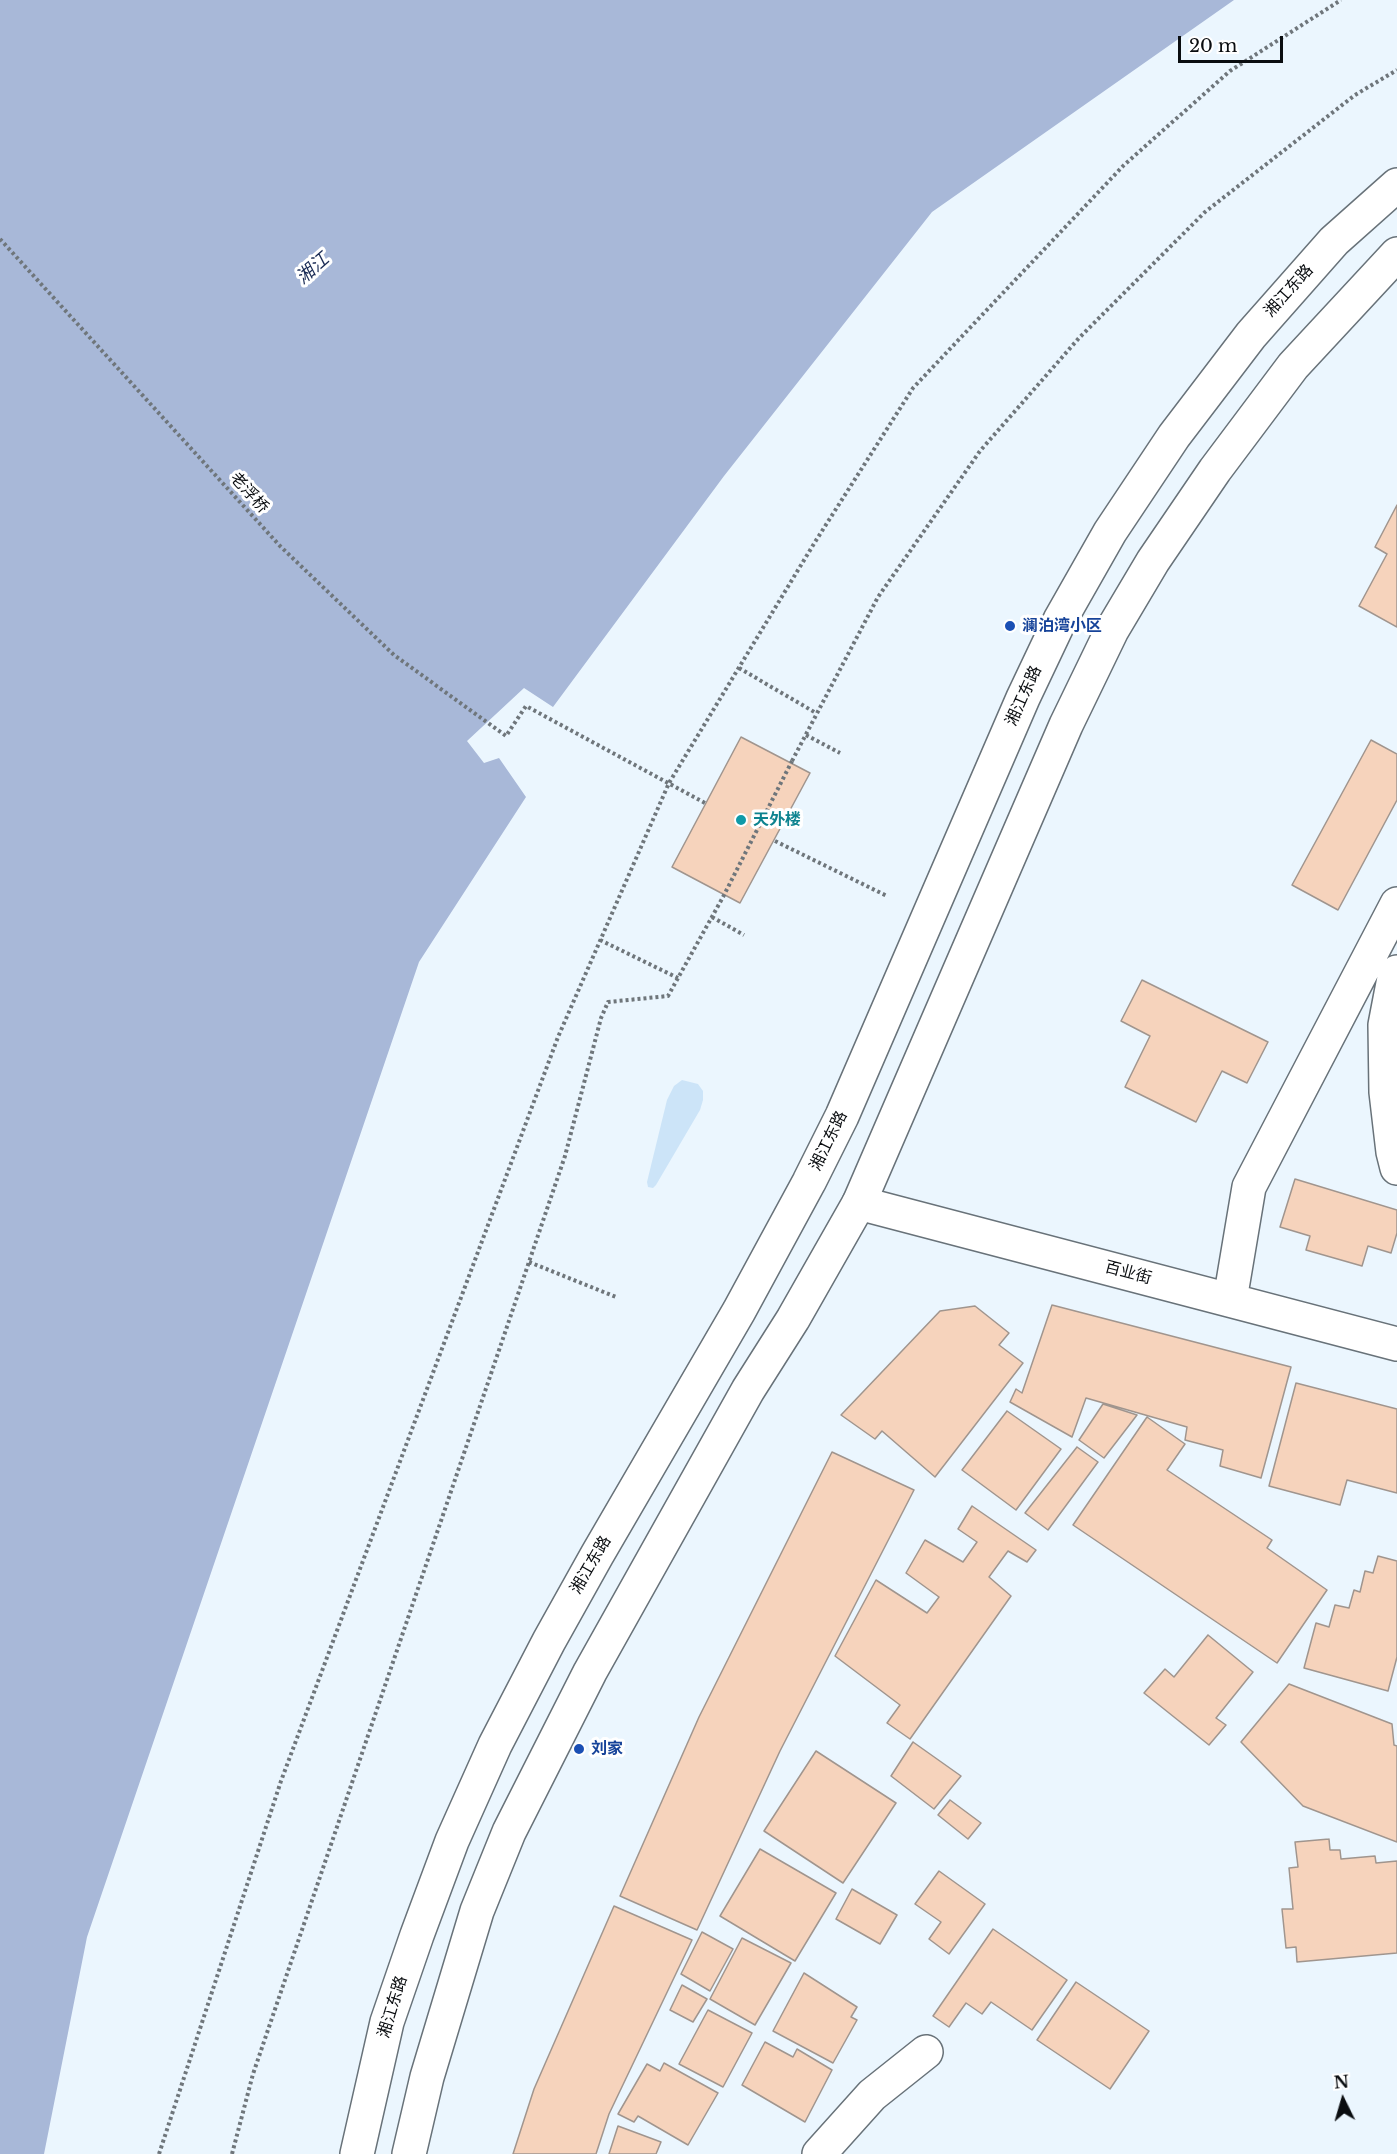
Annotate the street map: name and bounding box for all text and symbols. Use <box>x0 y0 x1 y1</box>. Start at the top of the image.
scale bar <box>1181 24 1286 62</box>
text: 20 m <box>1189 35 1237 57</box>
water label: 湘江 <box>292 249 334 289</box>
street label: 湘江东路 <box>1260 261 1318 321</box>
street label: 老浮桥 <box>226 469 272 517</box>
place label: 澜泊湾小区 <box>1022 616 1102 636</box>
marker: 澜泊湾小区 <box>1003 619 1017 633</box>
street label: 湘江东路 <box>1002 663 1046 729</box>
place label: 天外楼 <box>753 810 801 830</box>
marker: 天外楼 <box>734 813 748 827</box>
street label: 湘江东路 <box>806 1108 852 1174</box>
street label: 百业街 <box>1102 1258 1154 1288</box>
street label: 湘江东路 <box>567 1532 615 1598</box>
place label: 刘家 <box>591 1739 623 1759</box>
marker: 刘家 <box>572 1742 586 1756</box>
street label: 湘江东路 <box>374 1974 412 2040</box>
north arrow <box>1313 2070 1373 2130</box>
text: N <box>1333 2071 1350 2093</box>

